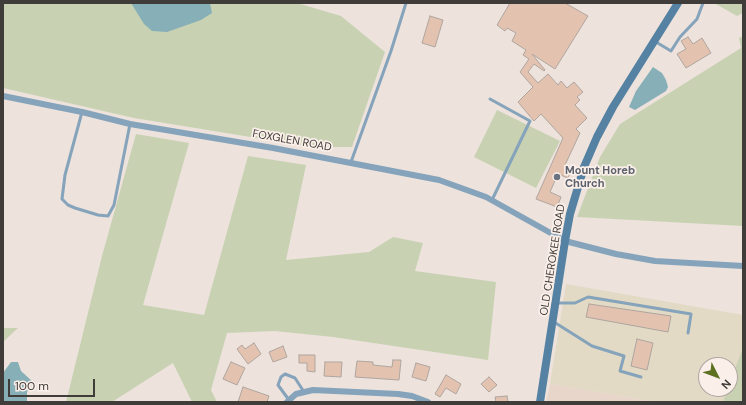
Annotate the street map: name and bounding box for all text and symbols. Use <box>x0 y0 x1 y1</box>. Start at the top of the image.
street label: FOXGLEN ROAD <box>251 128 333 154</box>
place label: Mount Horeb Church <box>565 164 635 190</box>
marker: Mount Horeb Church <box>552 172 562 182</box>
street label: OLD CHEROKEE ROAD <box>538 203 568 317</box>
north arrow <box>698 357 738 397</box>
scale bar <box>10 371 97 397</box>
text: N <box>718 377 734 392</box>
text: 100 m <box>15 378 49 394</box>

